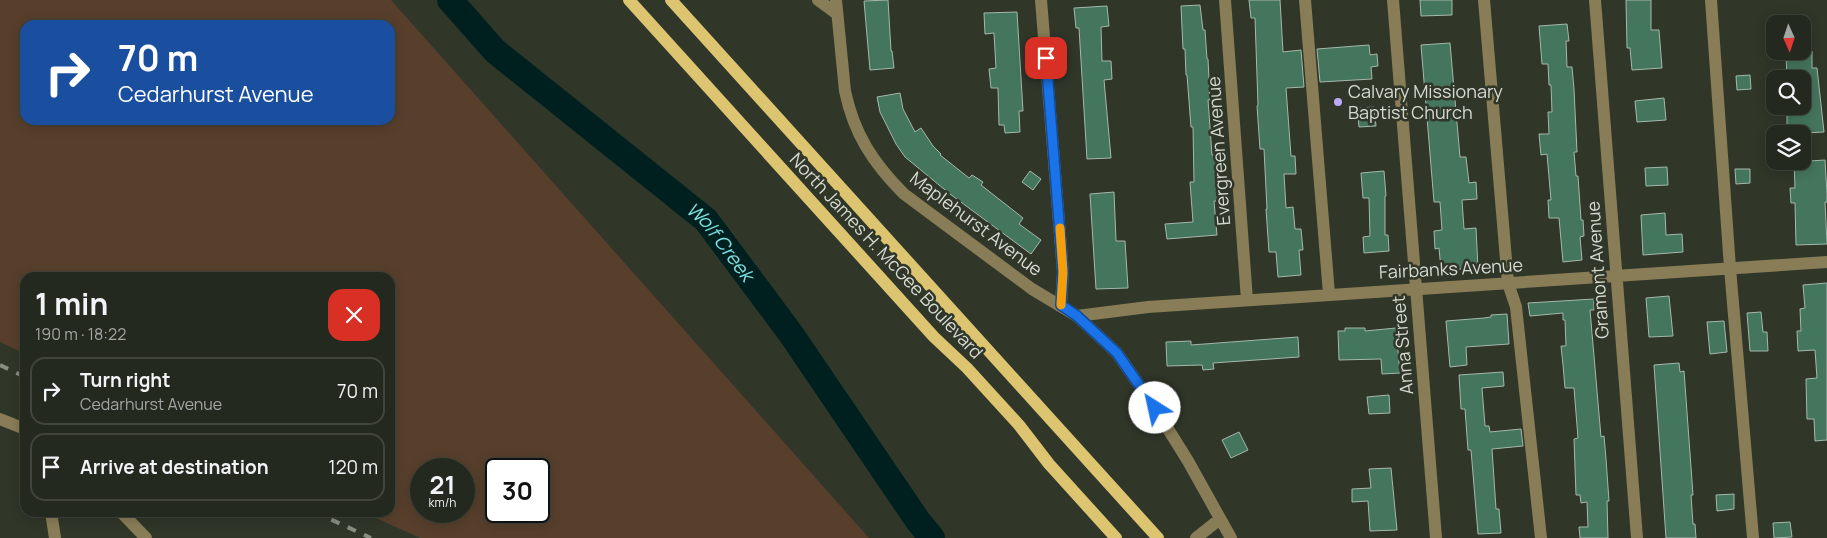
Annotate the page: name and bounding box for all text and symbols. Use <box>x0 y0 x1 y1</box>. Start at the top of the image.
north arrow <box>1766 15 1811 60</box>
map controls <box>1766 15 1811 170</box>
text: 70 m <box>118 34 198 82</box>
pin <box>1025 37 1067 79</box>
icon: right <box>35 40 100 105</box>
icon: arrive <box>1032 44 1060 72</box>
button: search <box>1766 70 1811 115</box>
street label: Evergreen Avenue <box>1201 76 1235 226</box>
text: Cedarhurst Avenue <box>118 79 314 109</box>
place label: Calvary Missionary Baptist Church <box>1348 79 1503 124</box>
marker: Calvary Missionary Baptist Church <box>1332 96 1344 108</box>
button: layers <box>1766 125 1811 170</box>
street label: North James H. McGee Boulevard <box>785 147 989 363</box>
street label: Maplehurst Avenue <box>906 166 1048 281</box>
water label: Wolf Creek <box>681 196 762 288</box>
street label: Gramont Avenue <box>1580 201 1614 340</box>
street label: Fairbanks Avenue <box>1378 252 1524 284</box>
text: 1 min <box>35 283 108 324</box>
button: close <box>328 289 380 341</box>
street label: Anna Street <box>1386 295 1418 396</box>
text: 190 m · 18:22 <box>35 323 126 345</box>
text: Turn right <box>80 367 170 393</box>
icon: right <box>37 377 65 405</box>
text: 70 m <box>337 378 378 404</box>
position arrow <box>1128 381 1180 433</box>
text: Cedarhurst Avenue <box>80 393 222 415</box>
icon: arrive <box>37 453 65 481</box>
text: Arrive at destination <box>80 454 269 480</box>
text: 120 m <box>328 454 378 480</box>
speed limit sign: 30 <box>485 458 550 523</box>
text: 21 <box>430 467 455 502</box>
text: km/h <box>429 494 456 511</box>

